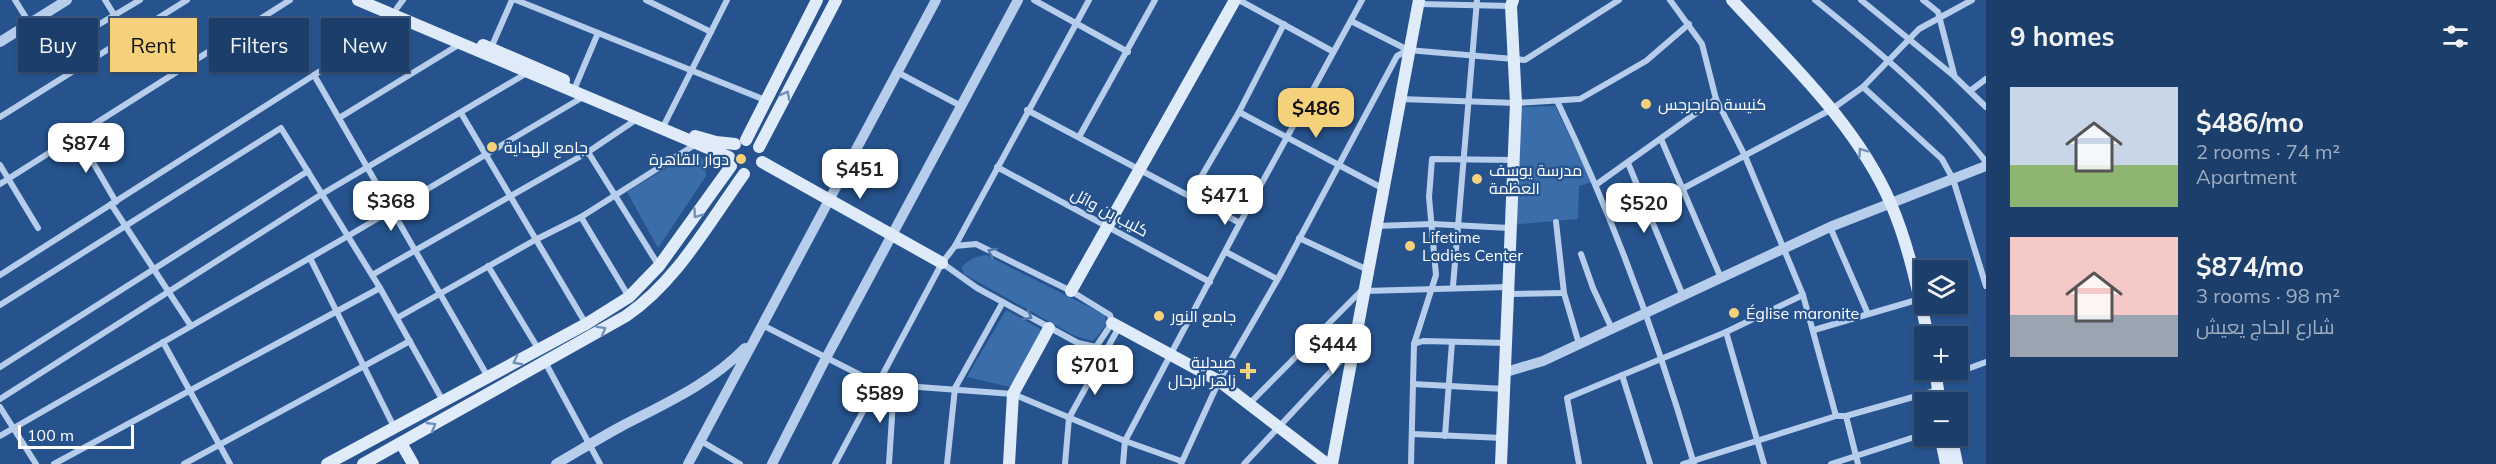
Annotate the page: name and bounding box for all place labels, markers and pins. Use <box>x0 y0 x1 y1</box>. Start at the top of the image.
pin: $486 <box>1280 88 1352 139</box>
place label: كنيسة مارجرجس <box>1658 94 1766 115</box>
marker: كنيسة مارجرجس <box>1639 97 1653 111</box>
pin: $874 <box>50 123 122 174</box>
place label: جامع الهداية <box>504 137 588 159</box>
marker: جامع الهداية <box>485 140 499 154</box>
place label: دوار القاهرة <box>649 149 729 169</box>
pin: $451 <box>824 149 896 200</box>
marker: دوار القاهرة <box>734 152 748 166</box>
place label: مدرسة يوسف العظمة <box>1489 160 1582 198</box>
marker: مدرسة يوسف العظمة <box>1470 172 1484 186</box>
pin: $471 <box>1189 175 1261 226</box>
pin: $368 <box>355 181 427 232</box>
pin: $520 <box>1608 183 1680 234</box>
place label: Lifetime Ladies Center <box>1422 227 1523 265</box>
marker: Lifetime Ladies Center <box>1403 239 1417 253</box>
place label: Église maronite <box>1746 303 1859 323</box>
place label: جامع النور <box>1170 306 1236 328</box>
marker: Église maronite <box>1727 306 1741 320</box>
marker: جامع النور <box>1152 309 1166 323</box>
pin: $444 <box>1297 324 1369 375</box>
pin: $701 <box>1059 345 1131 396</box>
place label: صيدلية زاهر الرحال <box>1168 352 1236 391</box>
marker: صيدلية زاهر الرحال <box>1241 364 1255 378</box>
pin: $589 <box>844 373 916 424</box>

